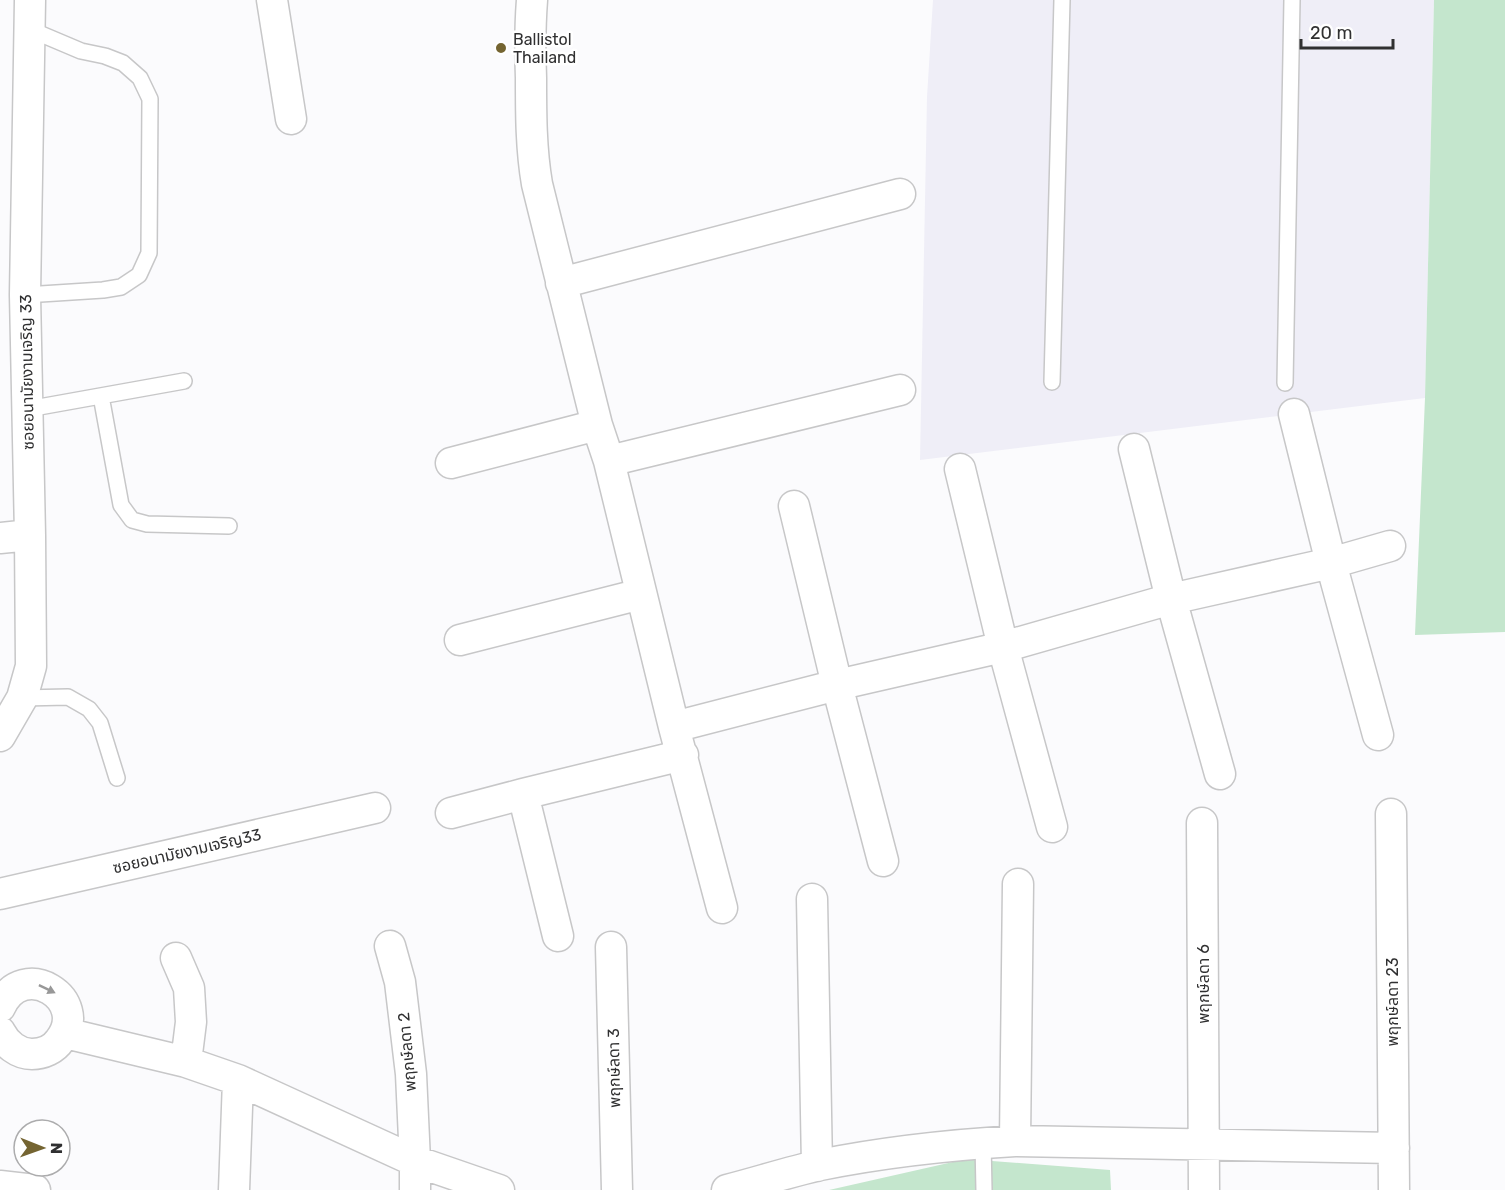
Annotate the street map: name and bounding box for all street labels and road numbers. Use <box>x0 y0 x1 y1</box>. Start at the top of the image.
street label: ซอยอนามัยงามเจริญ 33 <box>16 294 38 450</box>
street label: ซอยอนามัยงามเจริญ33 <box>111 825 263 877</box>
street label: พฤกษ์ลดา 6 <box>1194 944 1213 1024</box>
street label: พฤกษ์ลดา 23 <box>1383 957 1402 1047</box>
street label: พฤกษ์ลดา 2 <box>394 1012 420 1092</box>
street label: พฤกษ์ลดา 3 <box>604 1028 624 1108</box>

